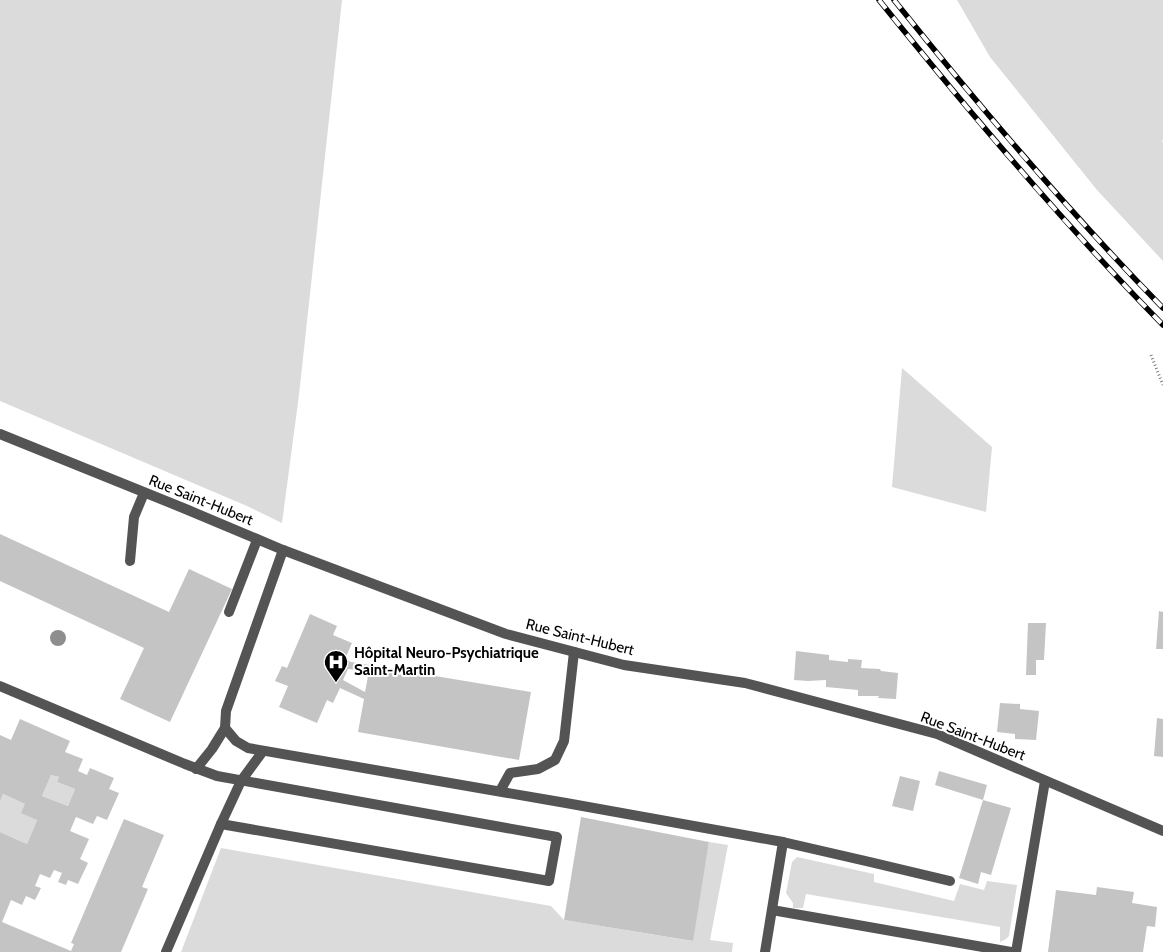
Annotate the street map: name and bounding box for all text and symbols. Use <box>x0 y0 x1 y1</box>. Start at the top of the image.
street label: Rue Saint-Hubert <box>146 471 256 529</box>
street label: Rue Saint-Hubert <box>524 615 636 659</box>
place label: Hôpital Neuro-Psychiatrique Saint-Martin <box>354 644 539 679</box>
hospital icon: Hôpital Neuro-Psychiatrique Saint-Martin <box>323 649 349 683</box>
street label: Rue Saint-Hubert <box>918 708 1028 764</box>

